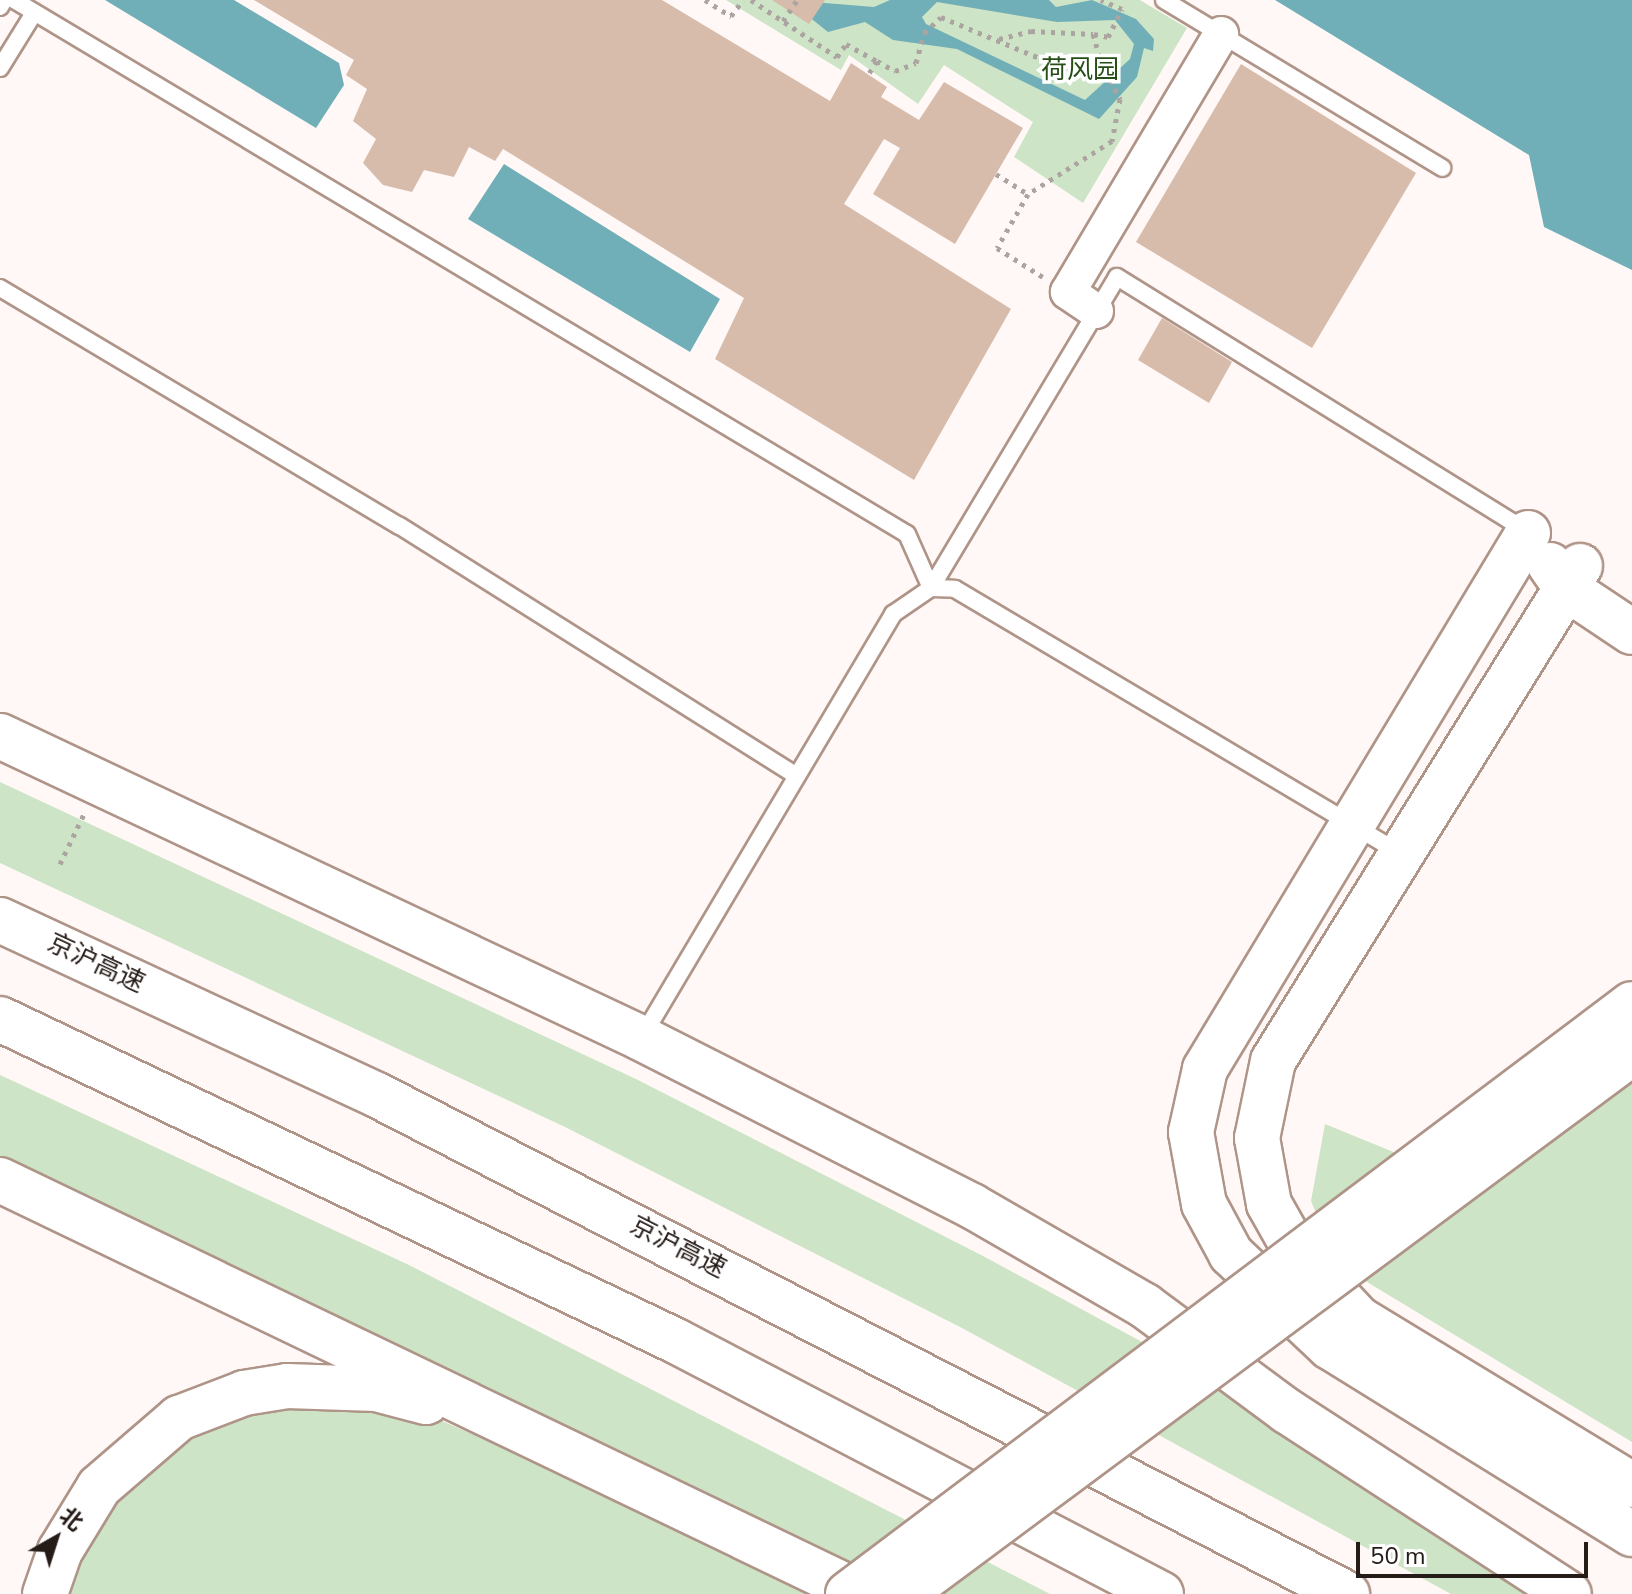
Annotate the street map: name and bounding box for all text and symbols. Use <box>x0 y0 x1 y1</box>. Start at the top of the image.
park label: 荷风园 <box>1041 54 1119 86</box>
street label: 京沪高速 <box>42 927 150 999</box>
street label: 京沪高速 <box>625 1209 731 1285</box>
north arrow <box>16 1498 96 1578</box>
text: 北 <box>53 1501 89 1538</box>
scale bar <box>1360 1526 1592 1576</box>
text: 50 m <box>1370 1540 1426 1572</box>

